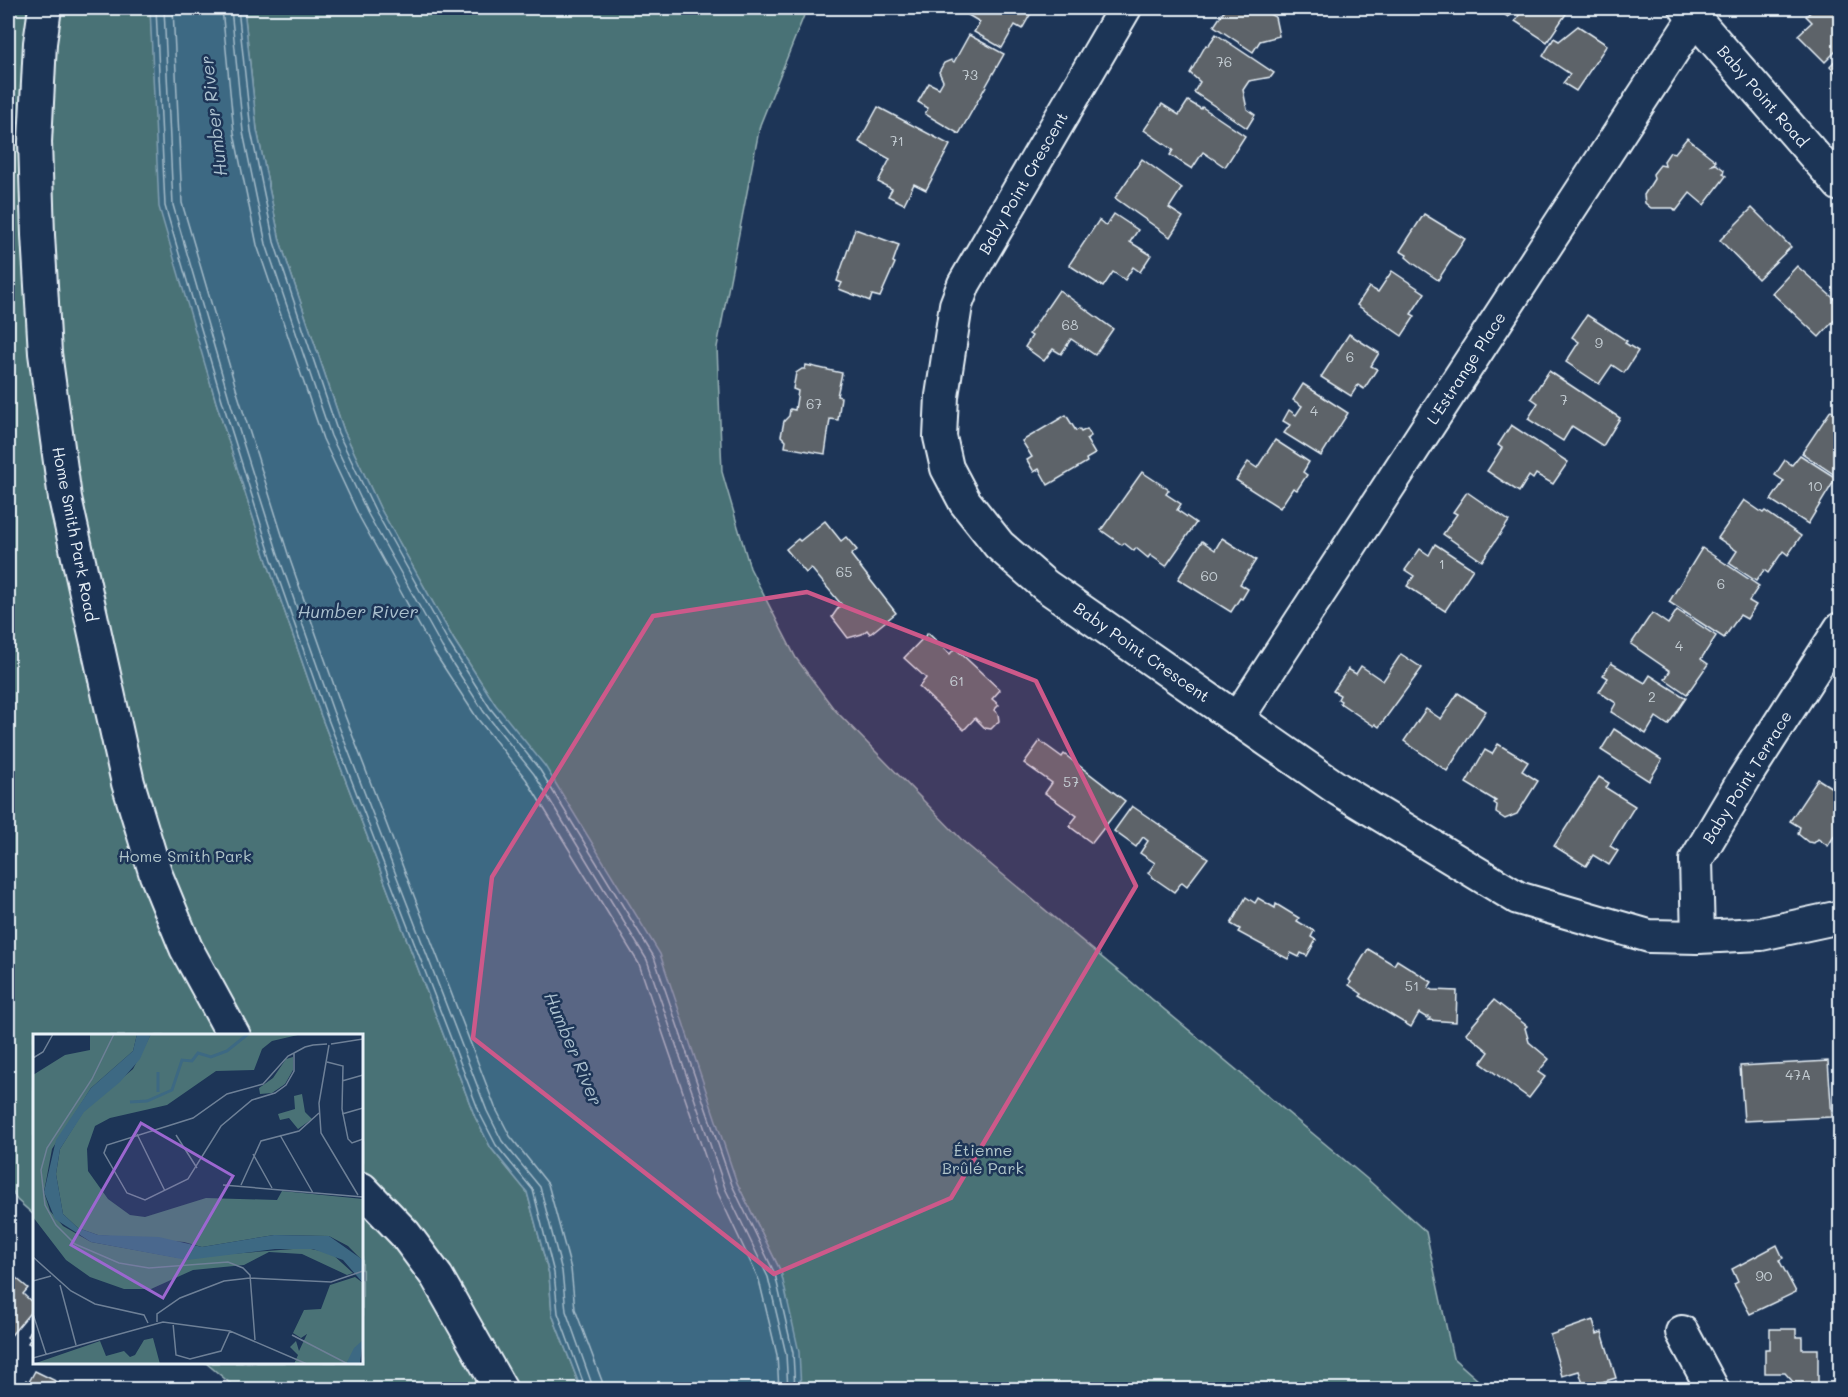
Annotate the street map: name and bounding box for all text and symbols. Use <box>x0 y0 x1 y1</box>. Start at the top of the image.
street label: Baby Point Road <box>1713 40 1813 151</box>
house number: 76 <box>1216 52 1232 71</box>
water label: Humber River <box>194 55 232 178</box>
house number: 73 <box>962 65 978 84</box>
street label: Baby Point Crescent <box>973 108 1072 258</box>
house number: 71 <box>890 131 904 150</box>
street label: L'Estrange Place <box>1421 307 1510 428</box>
house number: 68 <box>1062 315 1078 334</box>
house number: 9 <box>1595 333 1603 352</box>
house number: 6 <box>1346 347 1354 366</box>
house number: 7 <box>1560 390 1568 409</box>
house number: 67 <box>806 394 822 413</box>
house number: 4 <box>1310 401 1319 420</box>
street label: Home Smith Park Road <box>48 445 103 623</box>
house number: 10 <box>1808 476 1823 495</box>
house number: 1 <box>1439 554 1445 573</box>
house number: 65 <box>836 562 852 581</box>
house number: 60 <box>1200 566 1218 585</box>
house number: 6 <box>1717 574 1725 593</box>
street label: Baby Point Crescent <box>1070 597 1214 706</box>
water label: Humber River <box>297 599 419 623</box>
house number: 4 <box>1675 636 1684 655</box>
house number: 61 <box>950 671 964 690</box>
house number: 2 <box>1648 687 1656 706</box>
street label: Baby Point Terrace <box>1697 706 1796 847</box>
house number: 57 <box>1063 772 1079 791</box>
park label: Home Smith Park <box>119 845 251 866</box>
house number: 51 <box>1405 976 1419 995</box>
water label: Humber River <box>539 988 609 1109</box>
inset map <box>33 1034 363 1364</box>
house number: 47A <box>1785 1065 1811 1084</box>
park label: Étienne Brûlé Park <box>942 1139 1024 1178</box>
house number: 90 <box>1756 1266 1773 1285</box>

